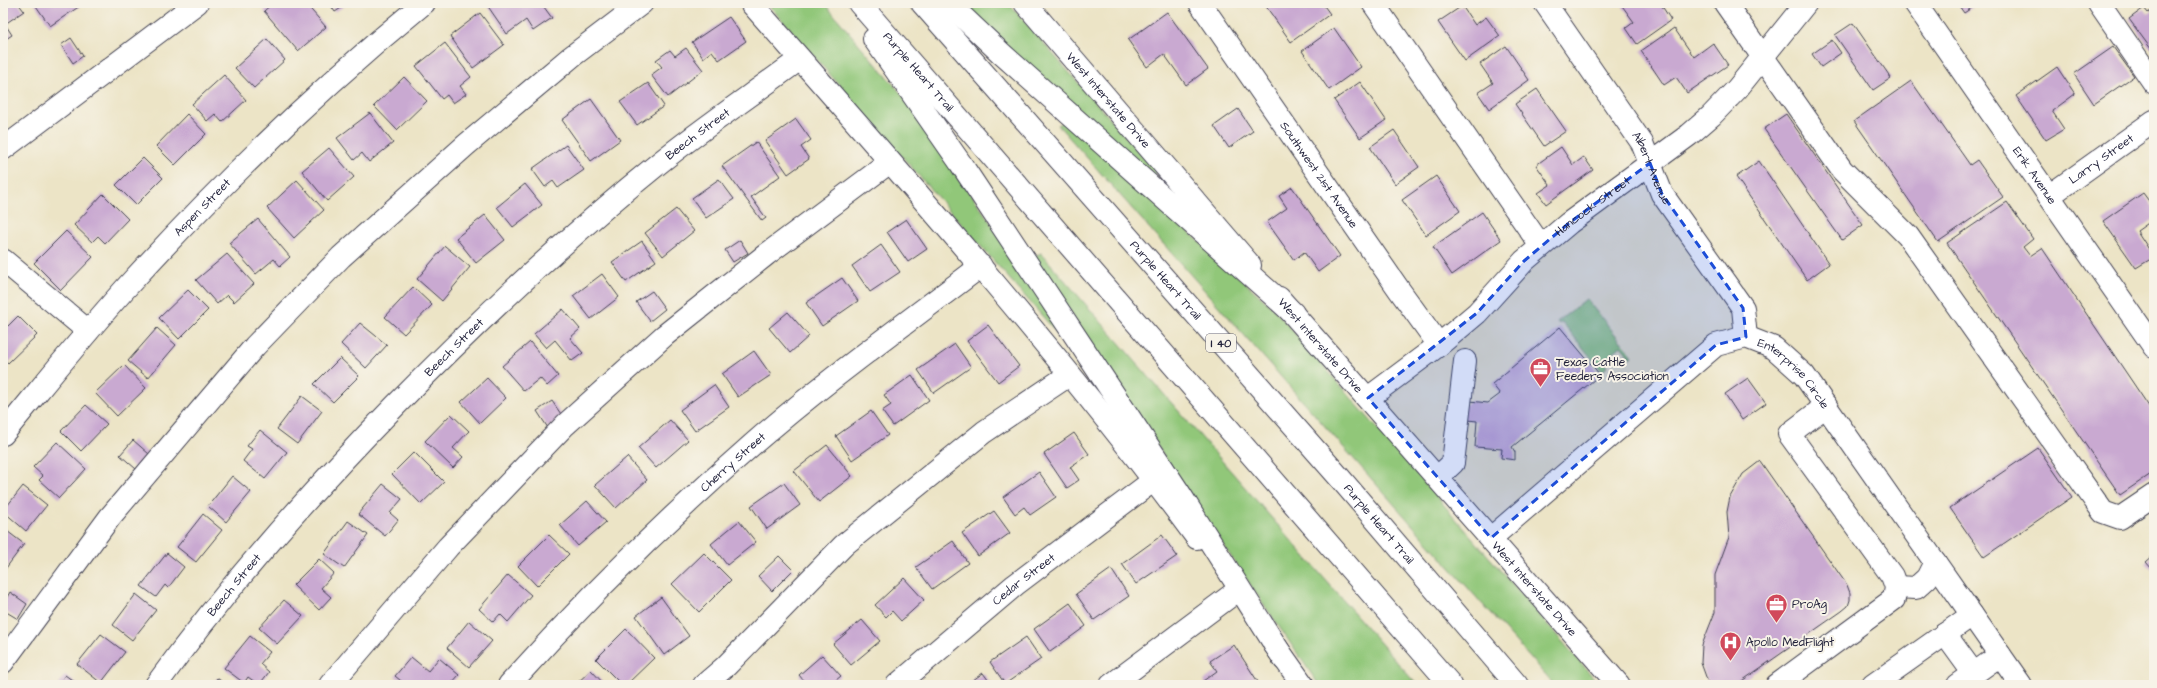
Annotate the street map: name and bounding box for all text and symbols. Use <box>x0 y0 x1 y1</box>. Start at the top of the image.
street label: Purple Heart Trail <box>879 29 958 116</box>
street label: West Interstate Drive <box>1062 49 1154 152</box>
street label: Beech Street <box>662 104 734 164</box>
street label: Southwest 21st Avenue <box>1276 118 1362 232</box>
street label: Albert Avenue <box>1628 128 1675 209</box>
street label: Larry Street <box>2065 130 2137 188</box>
street label: Erik Avenue <box>2008 143 2061 208</box>
street label: Hancock Street <box>1551 173 1634 241</box>
street label: Aspen Street <box>170 175 235 240</box>
street label: Purple Heart Trail <box>1126 237 1205 324</box>
street label: West Interstate Drive <box>1274 294 1367 397</box>
street label: Beech Street <box>421 314 488 380</box>
road number: I 40 <box>1206 334 1236 352</box>
street label: Enterprise Circle <box>1755 334 1833 413</box>
place label: Texas Cattle Feeders Association <box>1556 354 1669 385</box>
office icon: Texas Cattle Feeders Association <box>1527 356 1553 389</box>
street label: Cherry Street <box>697 429 770 496</box>
street label: Purple Heart Trail <box>1340 481 1418 568</box>
street label: West Interstate Drive <box>1488 538 1581 641</box>
street label: Cedar Street <box>989 549 1059 610</box>
street label: Beech Street <box>203 550 265 620</box>
office icon: ProAg <box>1764 591 1790 624</box>
place label: ProAg <box>1792 596 1827 614</box>
hospital icon: Apollo MedFlight <box>1717 629 1743 662</box>
place label: Apollo MedFlight <box>1746 634 1834 652</box>

